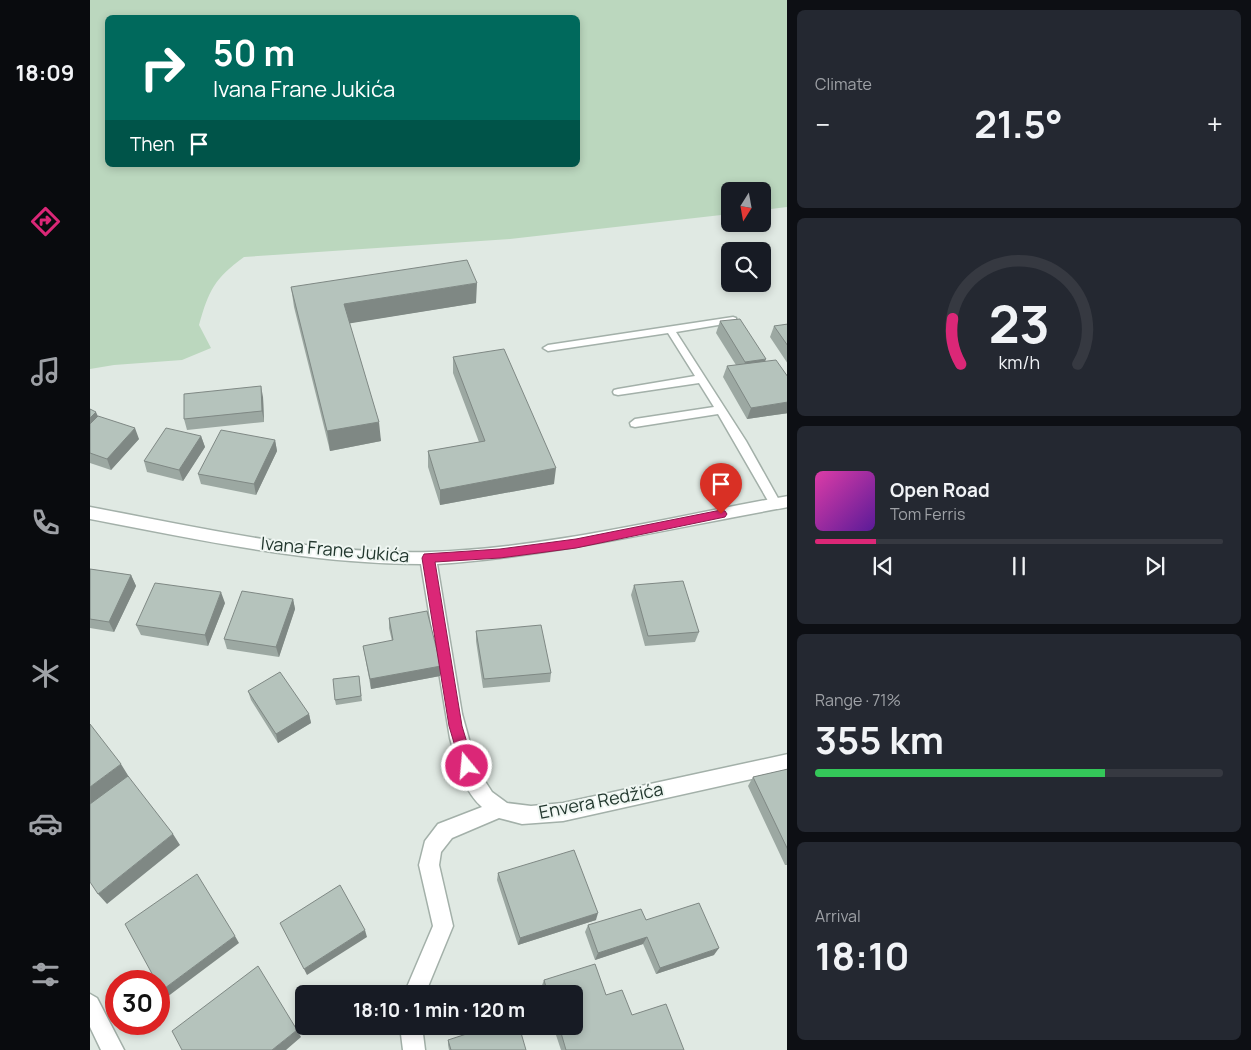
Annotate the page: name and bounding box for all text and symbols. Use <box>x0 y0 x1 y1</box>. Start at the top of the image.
text: 50 m <box>213 29 295 77</box>
icon: right <box>130 35 195 100</box>
text: 18:09 <box>16 58 74 88</box>
text: Climate <box>815 73 872 95</box>
text: Ivana Frane Jukića <box>213 74 395 104</box>
text: 21.5° <box>974 97 1063 149</box>
text: − <box>815 105 830 143</box>
text: + <box>1207 105 1223 143</box>
icon: arrive <box>185 130 213 158</box>
text: Then <box>130 131 175 157</box>
north arrow <box>721 182 771 232</box>
map controls <box>721 182 771 292</box>
icon: directions <box>28 204 63 239</box>
button: search <box>721 242 771 292</box>
text: 23 <box>988 288 1050 359</box>
text: km/h <box>998 350 1040 374</box>
icon: music <box>28 354 63 389</box>
pin <box>700 463 742 514</box>
icon: arrive <box>707 470 735 498</box>
text: Open Road <box>890 477 990 503</box>
text: Tom Ferris <box>890 503 965 525</box>
icon: phone <box>28 505 63 540</box>
street label: Ivana Frane Jukića <box>260 531 410 567</box>
icon: previous <box>869 552 897 580</box>
icon: pause <box>1005 552 1033 580</box>
icon: next <box>1141 552 1169 580</box>
icon: climate <box>28 656 63 691</box>
text: Range · 71% <box>815 689 901 711</box>
text: 355 km <box>815 713 944 765</box>
position arrow <box>440 739 492 791</box>
street label: Envera Redžića <box>537 776 665 824</box>
icon: car <box>28 806 63 841</box>
text: Arrival <box>815 905 861 927</box>
text: 18:10 <box>815 929 910 981</box>
icon: filters <box>28 957 63 992</box>
speed limit sign: 30 <box>105 970 170 1035</box>
text: 18:10 · 1 min · 120 m <box>353 997 525 1023</box>

